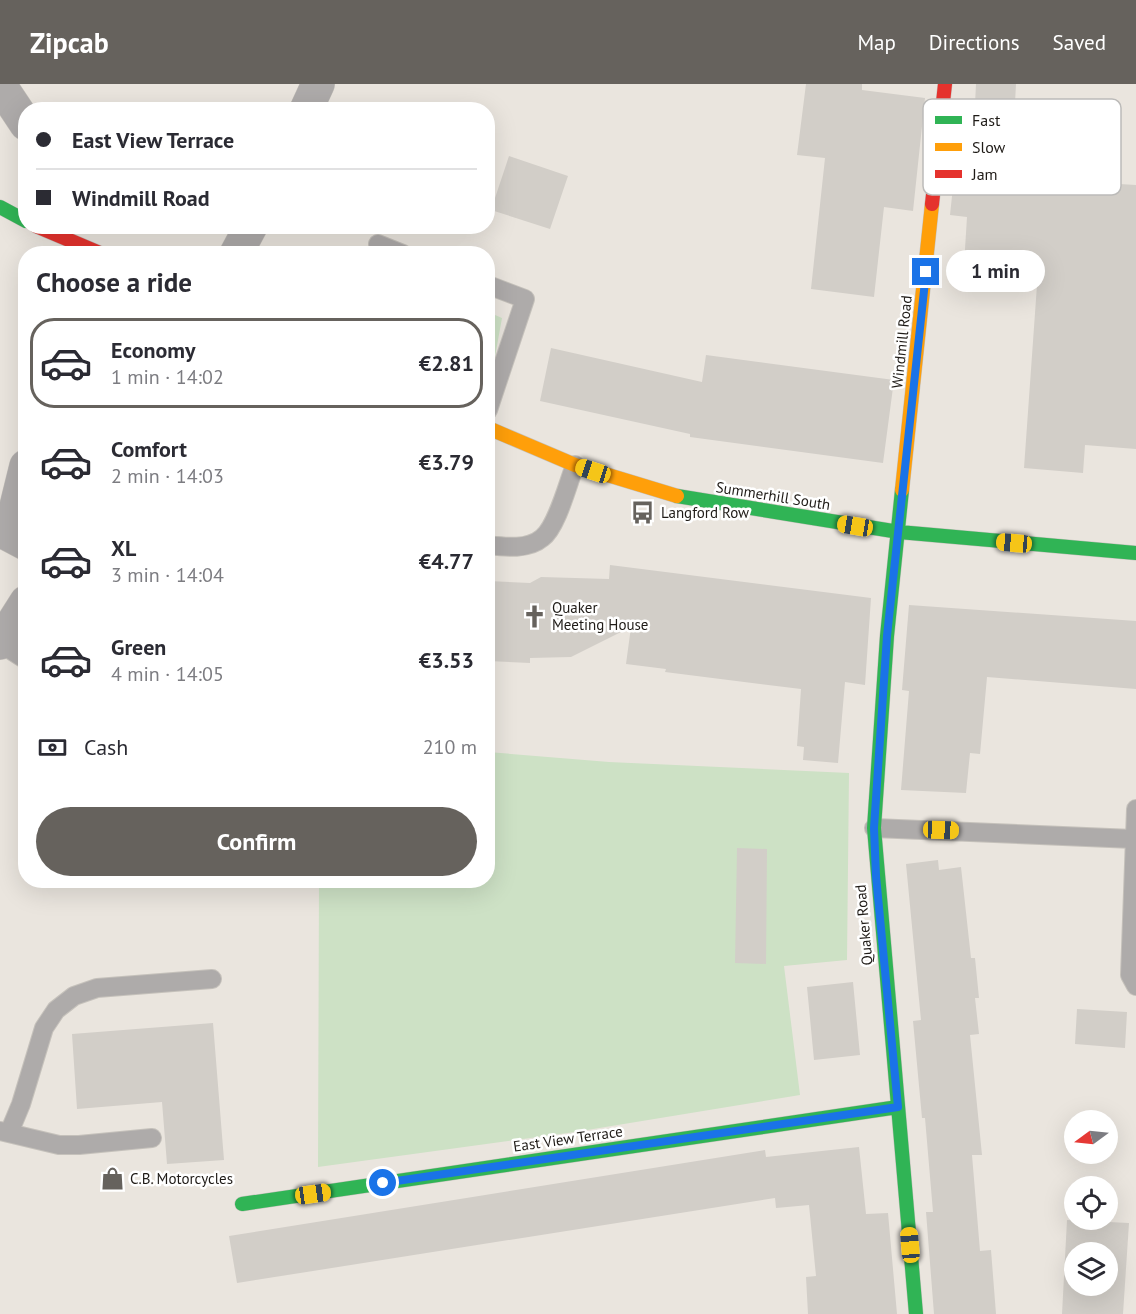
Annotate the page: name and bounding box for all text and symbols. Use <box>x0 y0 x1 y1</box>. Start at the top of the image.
text: Zipcab <box>30 24 109 61</box>
text: Map <box>857 29 896 56</box>
text: Directions <box>929 29 1020 56</box>
text: Saved <box>1053 29 1106 56</box>
legend <box>923 99 1121 195</box>
text: Fast <box>972 110 1001 130</box>
text: East View Terrace <box>72 126 234 154</box>
text: Slow <box>972 137 1006 157</box>
text: Jam <box>971 164 998 184</box>
text: Windmill Road <box>72 184 210 212</box>
callout: 1 min <box>947 251 1046 293</box>
route end <box>912 258 939 285</box>
text: 1 min <box>971 258 1020 284</box>
text: Choose a ride <box>36 265 192 299</box>
street label: Windmill Road <box>887 294 916 389</box>
icon: car <box>39 336 93 390</box>
text: Economy <box>111 336 195 364</box>
text: €2.81 <box>419 349 474 377</box>
text: 1 min · 14:02 <box>111 364 224 390</box>
icon: car <box>39 435 93 489</box>
text: Comfort <box>111 435 187 463</box>
text: €3.79 <box>419 448 474 476</box>
car <box>573 457 613 485</box>
text: 2 min · 14:03 <box>111 463 224 489</box>
street label: Summerhill South <box>715 477 832 514</box>
bus stop icon: Langford Row <box>630 500 656 526</box>
place label: Langford Row <box>661 503 749 522</box>
car <box>836 514 874 538</box>
car <box>995 532 1033 554</box>
icon: car <box>39 534 93 588</box>
text: XL <box>111 534 136 562</box>
text: €4.77 <box>419 547 474 575</box>
text: 3 min · 14:04 <box>111 562 224 588</box>
place label: Quaker Meeting House <box>552 598 648 634</box>
church icon: Quaker Meeting House <box>521 604 547 630</box>
icon: car <box>39 633 93 687</box>
text: Green <box>111 633 166 661</box>
text: €3.53 <box>419 646 474 674</box>
text: 4 min · 14:05 <box>111 661 224 687</box>
icon: cash <box>36 731 69 764</box>
text: Cash <box>84 733 128 761</box>
text: 210 m <box>423 734 477 760</box>
button: Confirm <box>36 807 477 876</box>
car <box>923 820 959 840</box>
street label: Quaker Road <box>850 884 877 966</box>
north arrow <box>1064 1110 1118 1164</box>
map controls <box>1064 1110 1118 1296</box>
street label: East View Terrace <box>512 1121 624 1156</box>
shop icon: C.B. Motorcycles <box>99 1166 125 1192</box>
place label: C.B. Motorcycles <box>130 1169 233 1188</box>
route start <box>369 1169 396 1196</box>
button: locate <box>1064 1176 1118 1230</box>
car <box>294 1183 332 1205</box>
car <box>899 1226 921 1264</box>
button: layers <box>1064 1242 1118 1296</box>

